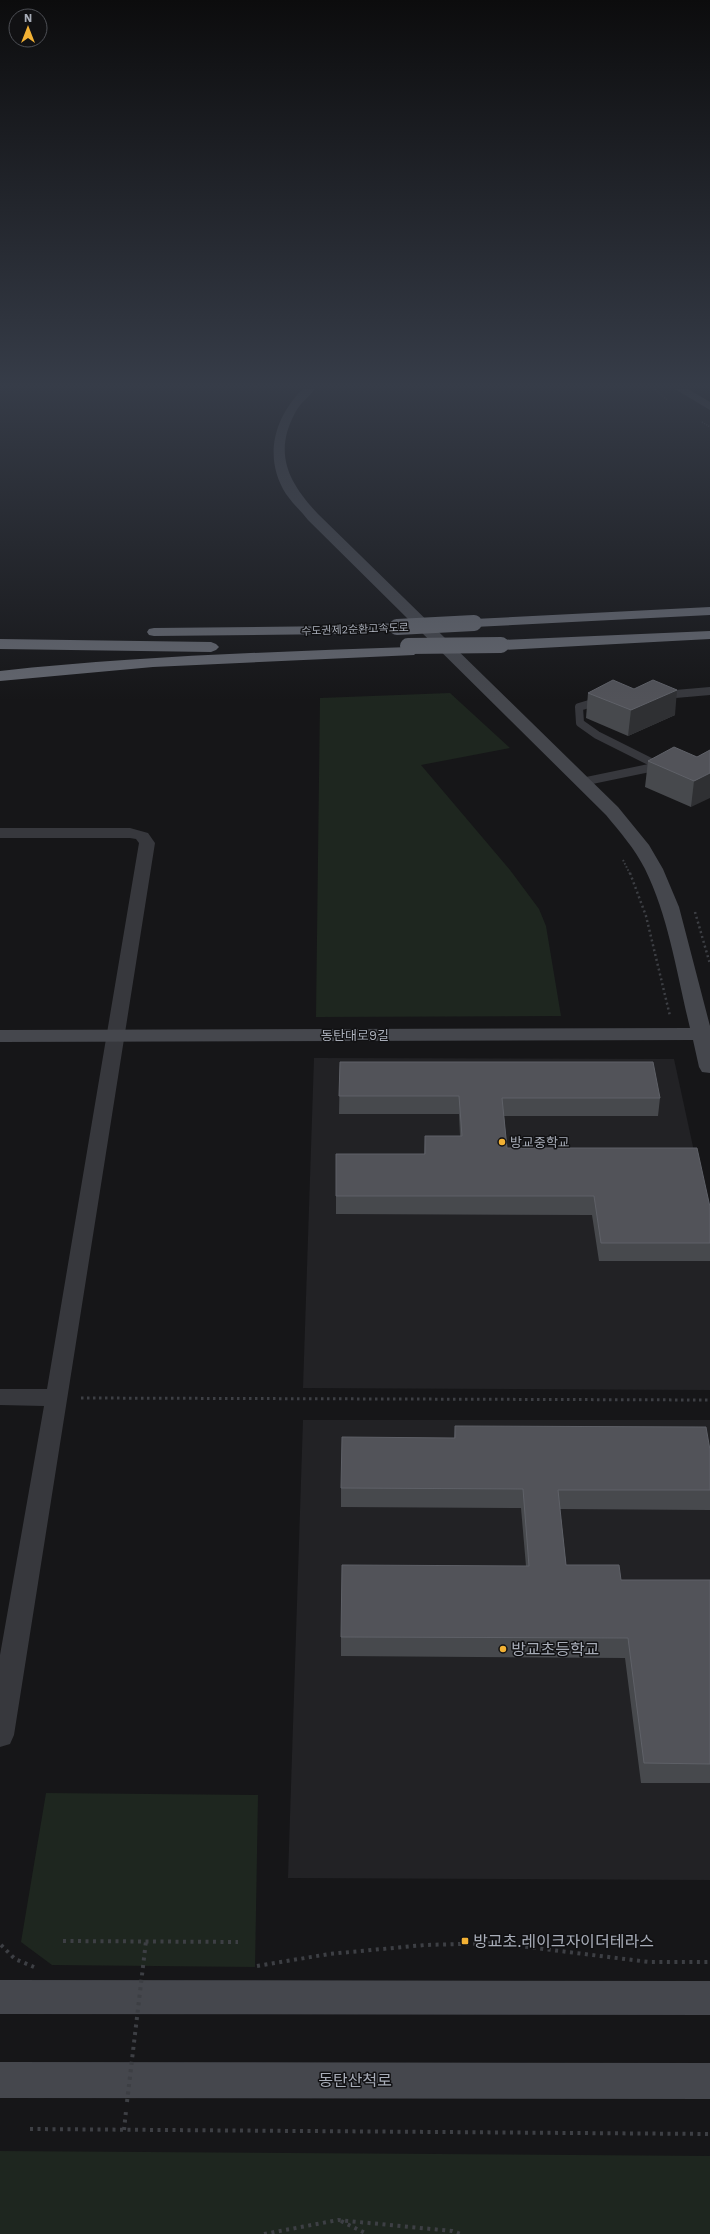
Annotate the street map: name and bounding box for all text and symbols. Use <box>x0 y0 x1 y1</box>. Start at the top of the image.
north arrow <box>8 8 48 48</box>
text: N <box>24 12 32 25</box>
street label: 수도권제2순환고속도로 <box>301 621 409 638</box>
street label: 동탄대로9길 <box>321 1028 389 1043</box>
place label: 방교중학교 <box>510 1135 570 1150</box>
marker: 방교중학교 <box>497 1137 507 1147</box>
place label: 방교초등학교 <box>511 1640 599 1659</box>
marker: 방교초등학교 <box>498 1644 508 1654</box>
place label: 방교초.레이크자이더테라스 <box>473 1932 654 1951</box>
marker: 방교초.레이크자이더테라스 <box>460 1936 470 1946</box>
street label: 동탄산척로 <box>318 2071 392 2090</box>

